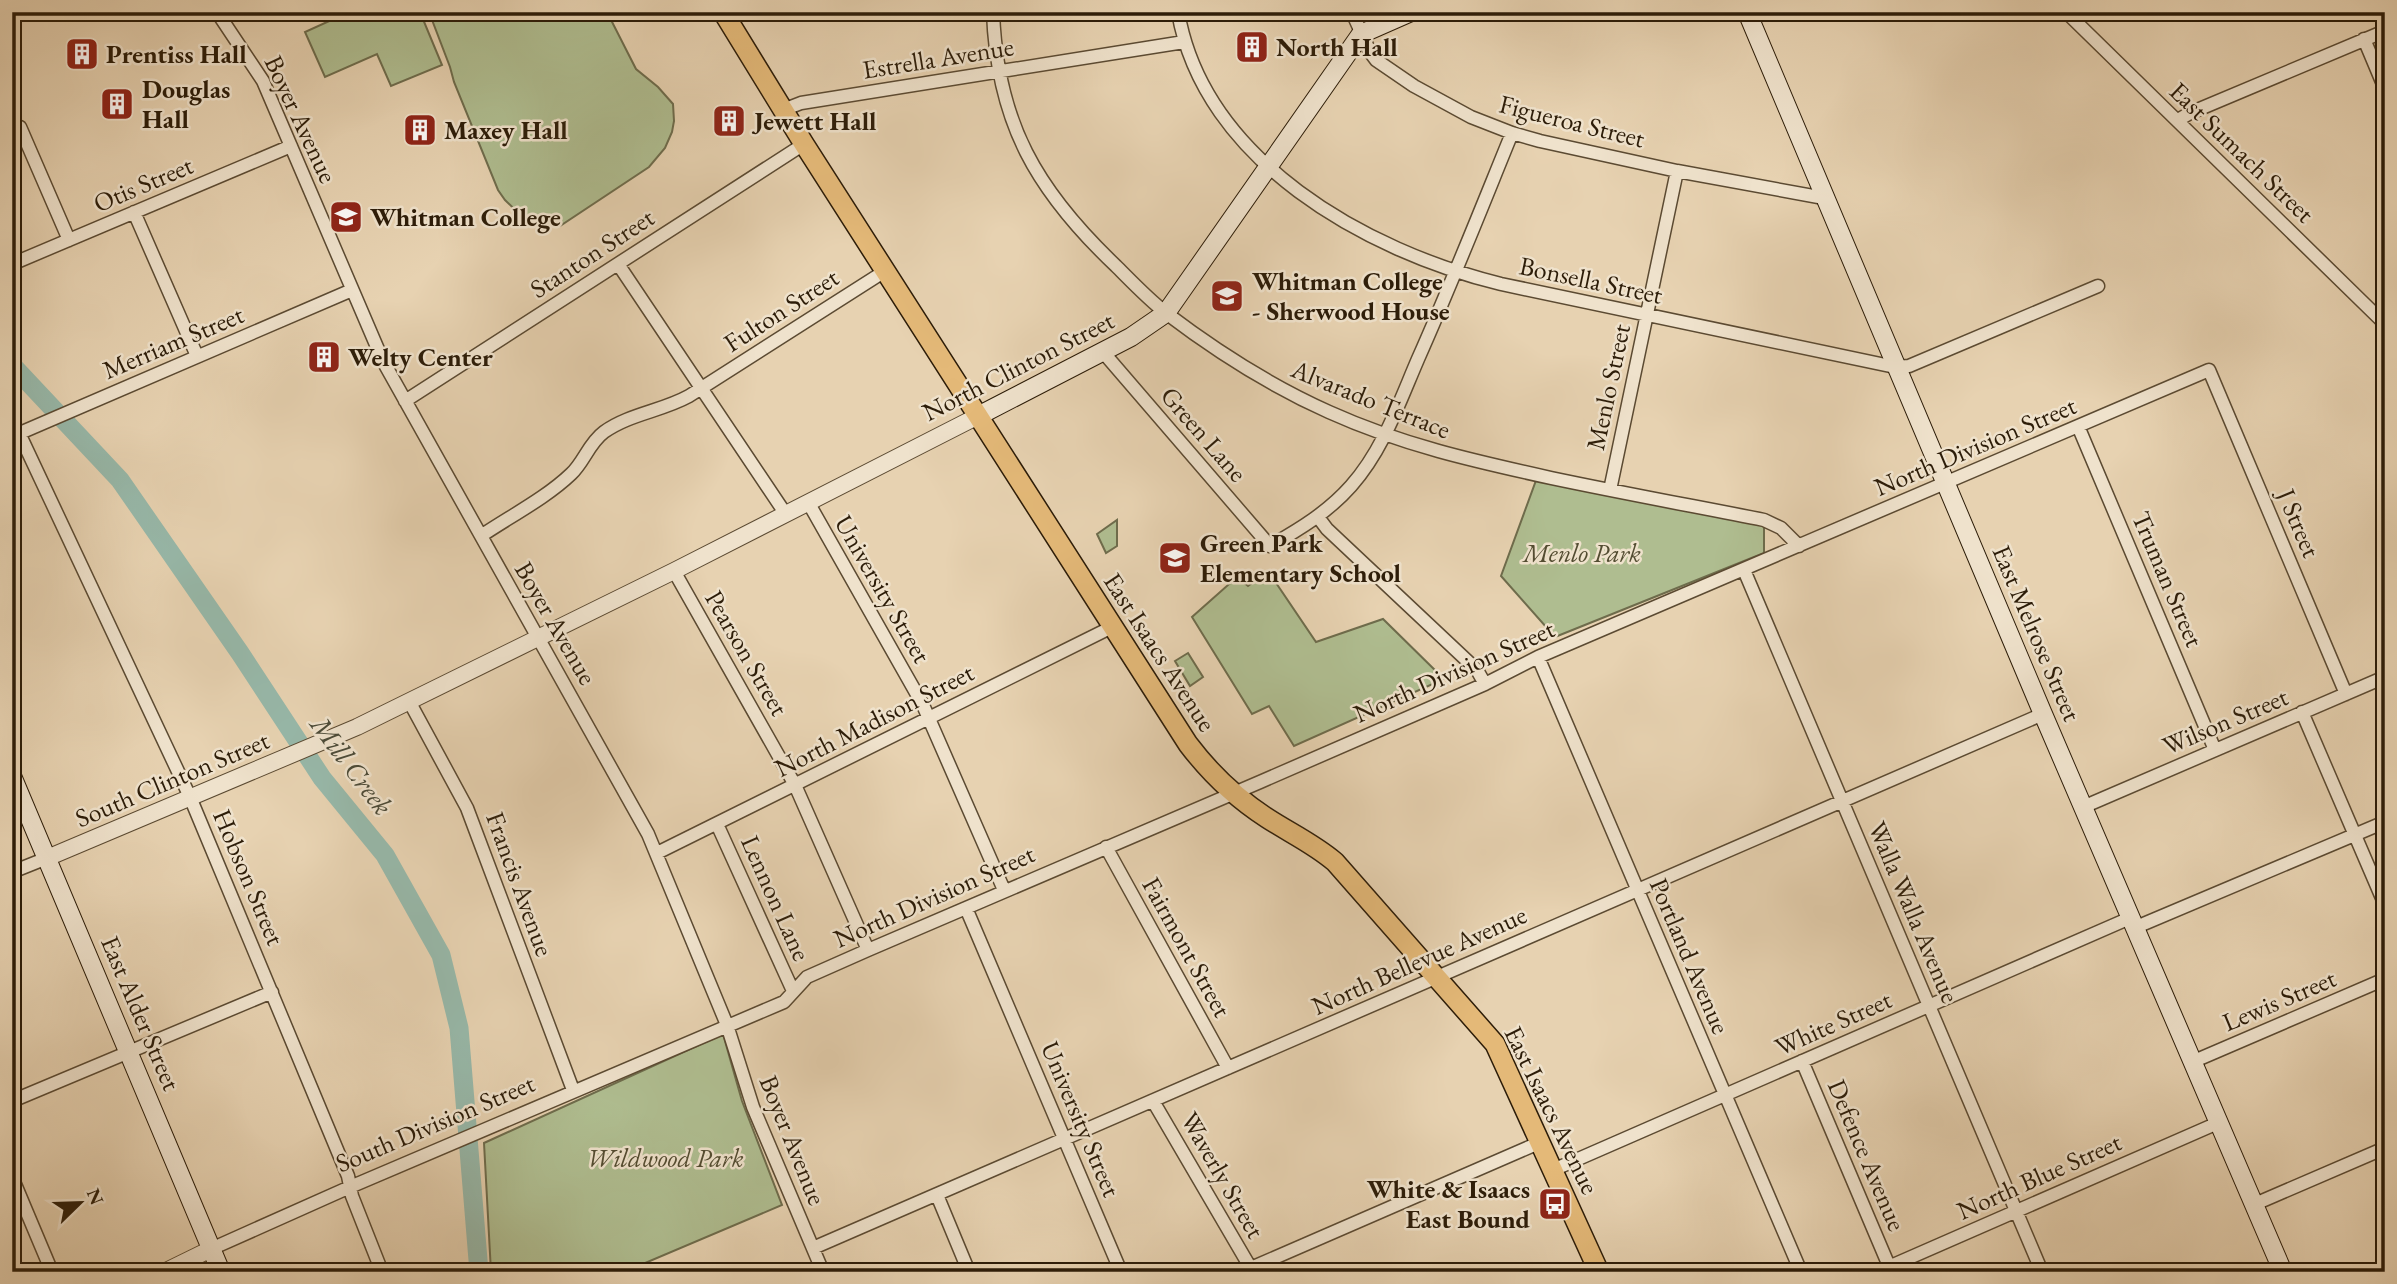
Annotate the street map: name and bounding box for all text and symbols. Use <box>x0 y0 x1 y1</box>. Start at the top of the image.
building icon: North Hall <box>1233 28 1271 66</box>
street label: Estrella Avenue <box>860 29 1016 87</box>
place label: North Hall <box>1276 30 1398 64</box>
building icon: Prentiss Hall <box>63 35 101 73</box>
place label: Prentiss Hall <box>106 37 247 71</box>
street label: Boyer Avenue <box>257 50 345 188</box>
place label: Douglas Hall <box>142 72 230 136</box>
street label: East Sumach Street <box>2162 74 2322 230</box>
building icon: Douglas Hall <box>98 85 136 123</box>
street label: Figueroa Street <box>1496 87 1648 155</box>
building icon: Jewett Hall <box>710 102 748 140</box>
place label: Jewett Hall <box>751 104 876 138</box>
building icon: Maxey Hall <box>401 111 439 149</box>
place label: Maxey Hall <box>444 113 568 147</box>
street label: Otis Street <box>88 148 198 220</box>
school or university icon: Whitman College <box>327 198 365 236</box>
place label: Whitman College <box>370 200 561 234</box>
street label: Stanton Street <box>523 200 661 306</box>
street label: Bonsella Street <box>1516 248 1666 312</box>
street label: Fulton Street <box>717 260 845 360</box>
place label: Whitman College - Sherwood House <box>1252 264 1450 328</box>
school or university icon: Whitman College - Sherwood House <box>1208 277 1246 315</box>
street label: Merriam Street <box>97 297 249 387</box>
street label: North Clinton Street <box>916 303 1120 429</box>
street label: Menlo Street <box>1578 321 1638 453</box>
building icon: Welty Center <box>305 338 343 376</box>
place label: Welty Center <box>348 340 493 374</box>
street label: Alvarado Terrace <box>1286 351 1456 446</box>
street label: Green Lane <box>1153 379 1255 489</box>
street label: North Division Street <box>1869 388 2081 504</box>
street label: J Street <box>2269 482 2329 562</box>
street label: Truman Street <box>2124 506 2212 652</box>
street label: University Street <box>827 509 939 669</box>
place label: Green Park Elementary School <box>1200 526 1401 590</box>
park label: Menlo Park <box>1521 536 1641 570</box>
school or university icon: Green Park Elementary School <box>1156 539 1194 577</box>
street label: East Melrose Street <box>1985 540 2089 726</box>
street label: Boyer Avenue <box>507 555 605 691</box>
street label: East Isaacs Avenue <box>1096 566 1224 738</box>
street label: Pearson Street <box>697 584 797 722</box>
street label: North Division Street <box>1348 611 1560 731</box>
street label: North Madison Street <box>769 655 979 785</box>
street label: Wilson Street <box>2157 679 2293 763</box>
water label: Mill Creek <box>302 706 401 822</box>
street label: South Clinton Street <box>70 723 274 835</box>
street label: Hobson Street <box>205 804 293 950</box>
street label: Francis Avenue <box>478 807 562 961</box>
street label: Walla Walla Avenue <box>1860 816 1968 1008</box>
street label: Lennon Lane <box>733 830 819 966</box>
street label: North Division Street <box>828 836 1040 956</box>
street label: Fairmont Street <box>1134 871 1240 1023</box>
street label: Portland Avenue <box>1642 873 1738 1039</box>
street label: North Bellevue Avenue <box>1306 897 1532 1023</box>
street label: East Alder Street <box>93 931 189 1095</box>
street label: Lewis Street <box>2217 961 2341 1039</box>
street label: White Street <box>1769 982 1897 1064</box>
street label: East Isaacs Avenue <box>1497 1020 1607 1200</box>
street label: University Street <box>1033 1036 1129 1202</box>
street label: South Division Street <box>330 1066 540 1180</box>
street label: Boyer Avenue <box>752 1070 834 1210</box>
street label: Defence Avenue <box>1820 1074 1914 1236</box>
street label: Waverly Street <box>1173 1106 1273 1244</box>
street label: North Blue Street <box>1951 1125 2127 1227</box>
park label: Wildwood Park <box>587 1141 744 1175</box>
north arrow <box>46 1168 116 1238</box>
place label: White & Isaacs East Bound <box>1367 1172 1531 1236</box>
text: N <box>81 1185 110 1209</box>
bus stop icon: White & Isaacs East Bound <box>1536 1185 1574 1223</box>

